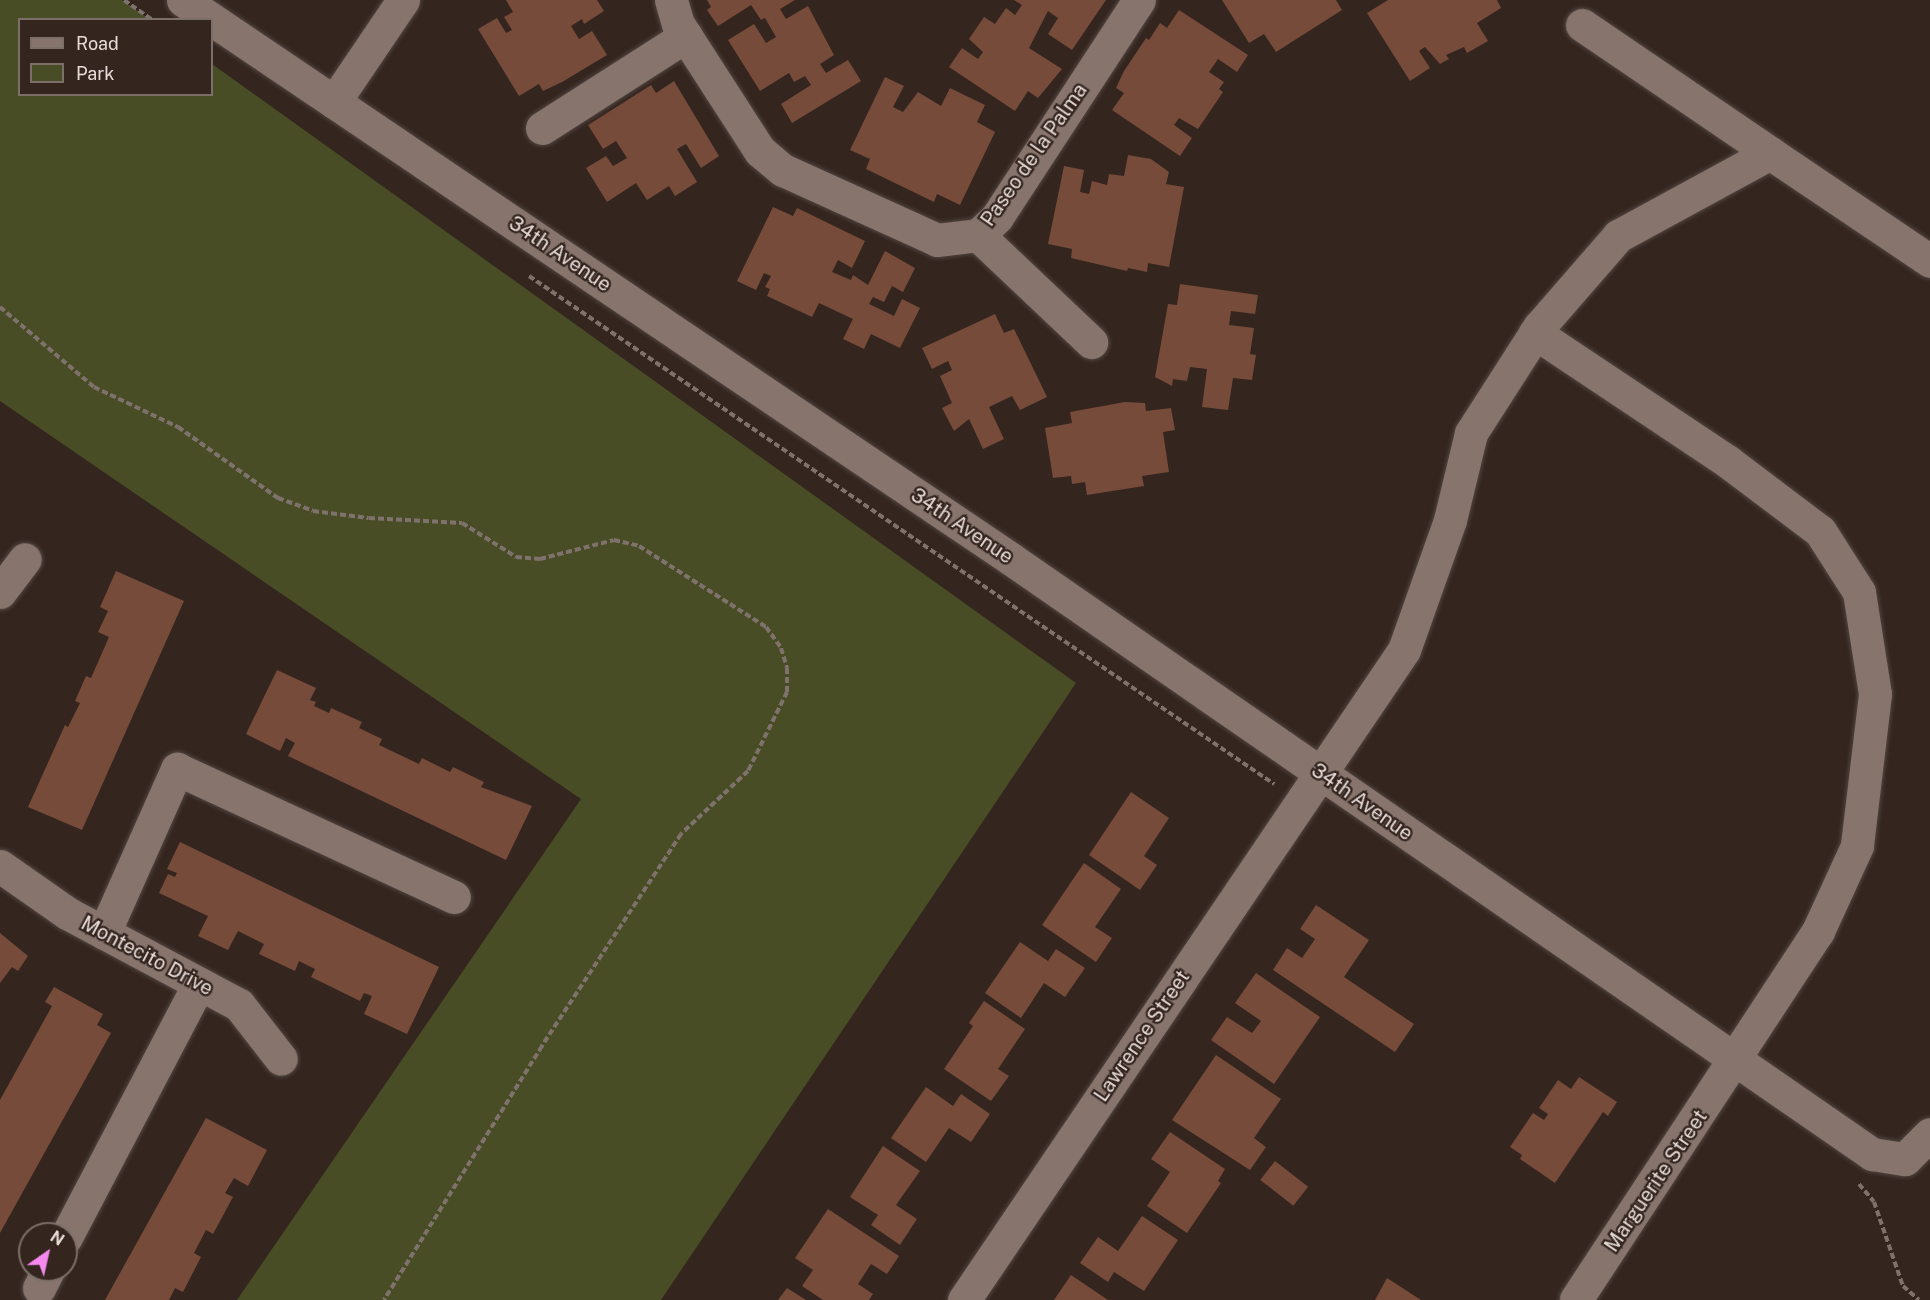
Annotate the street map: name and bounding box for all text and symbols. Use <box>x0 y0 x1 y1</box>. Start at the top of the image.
legend <box>18 18 213 96</box>
text: Road <box>76 33 119 54</box>
text: Park <box>76 63 114 84</box>
street label: Paseo de la Palma <box>976 79 1092 231</box>
street label: 34th Avenue <box>504 211 616 297</box>
street label: 34th Avenue <box>906 483 1018 569</box>
street label: 34th Avenue <box>1307 758 1417 846</box>
street label: Montecito Drive <box>77 911 217 1001</box>
street label: Lawrence Street <box>1089 966 1195 1106</box>
street label: Marguerite Street <box>1600 1105 1712 1257</box>
north arrow <box>18 1222 78 1282</box>
text: N <box>47 1227 68 1250</box>

